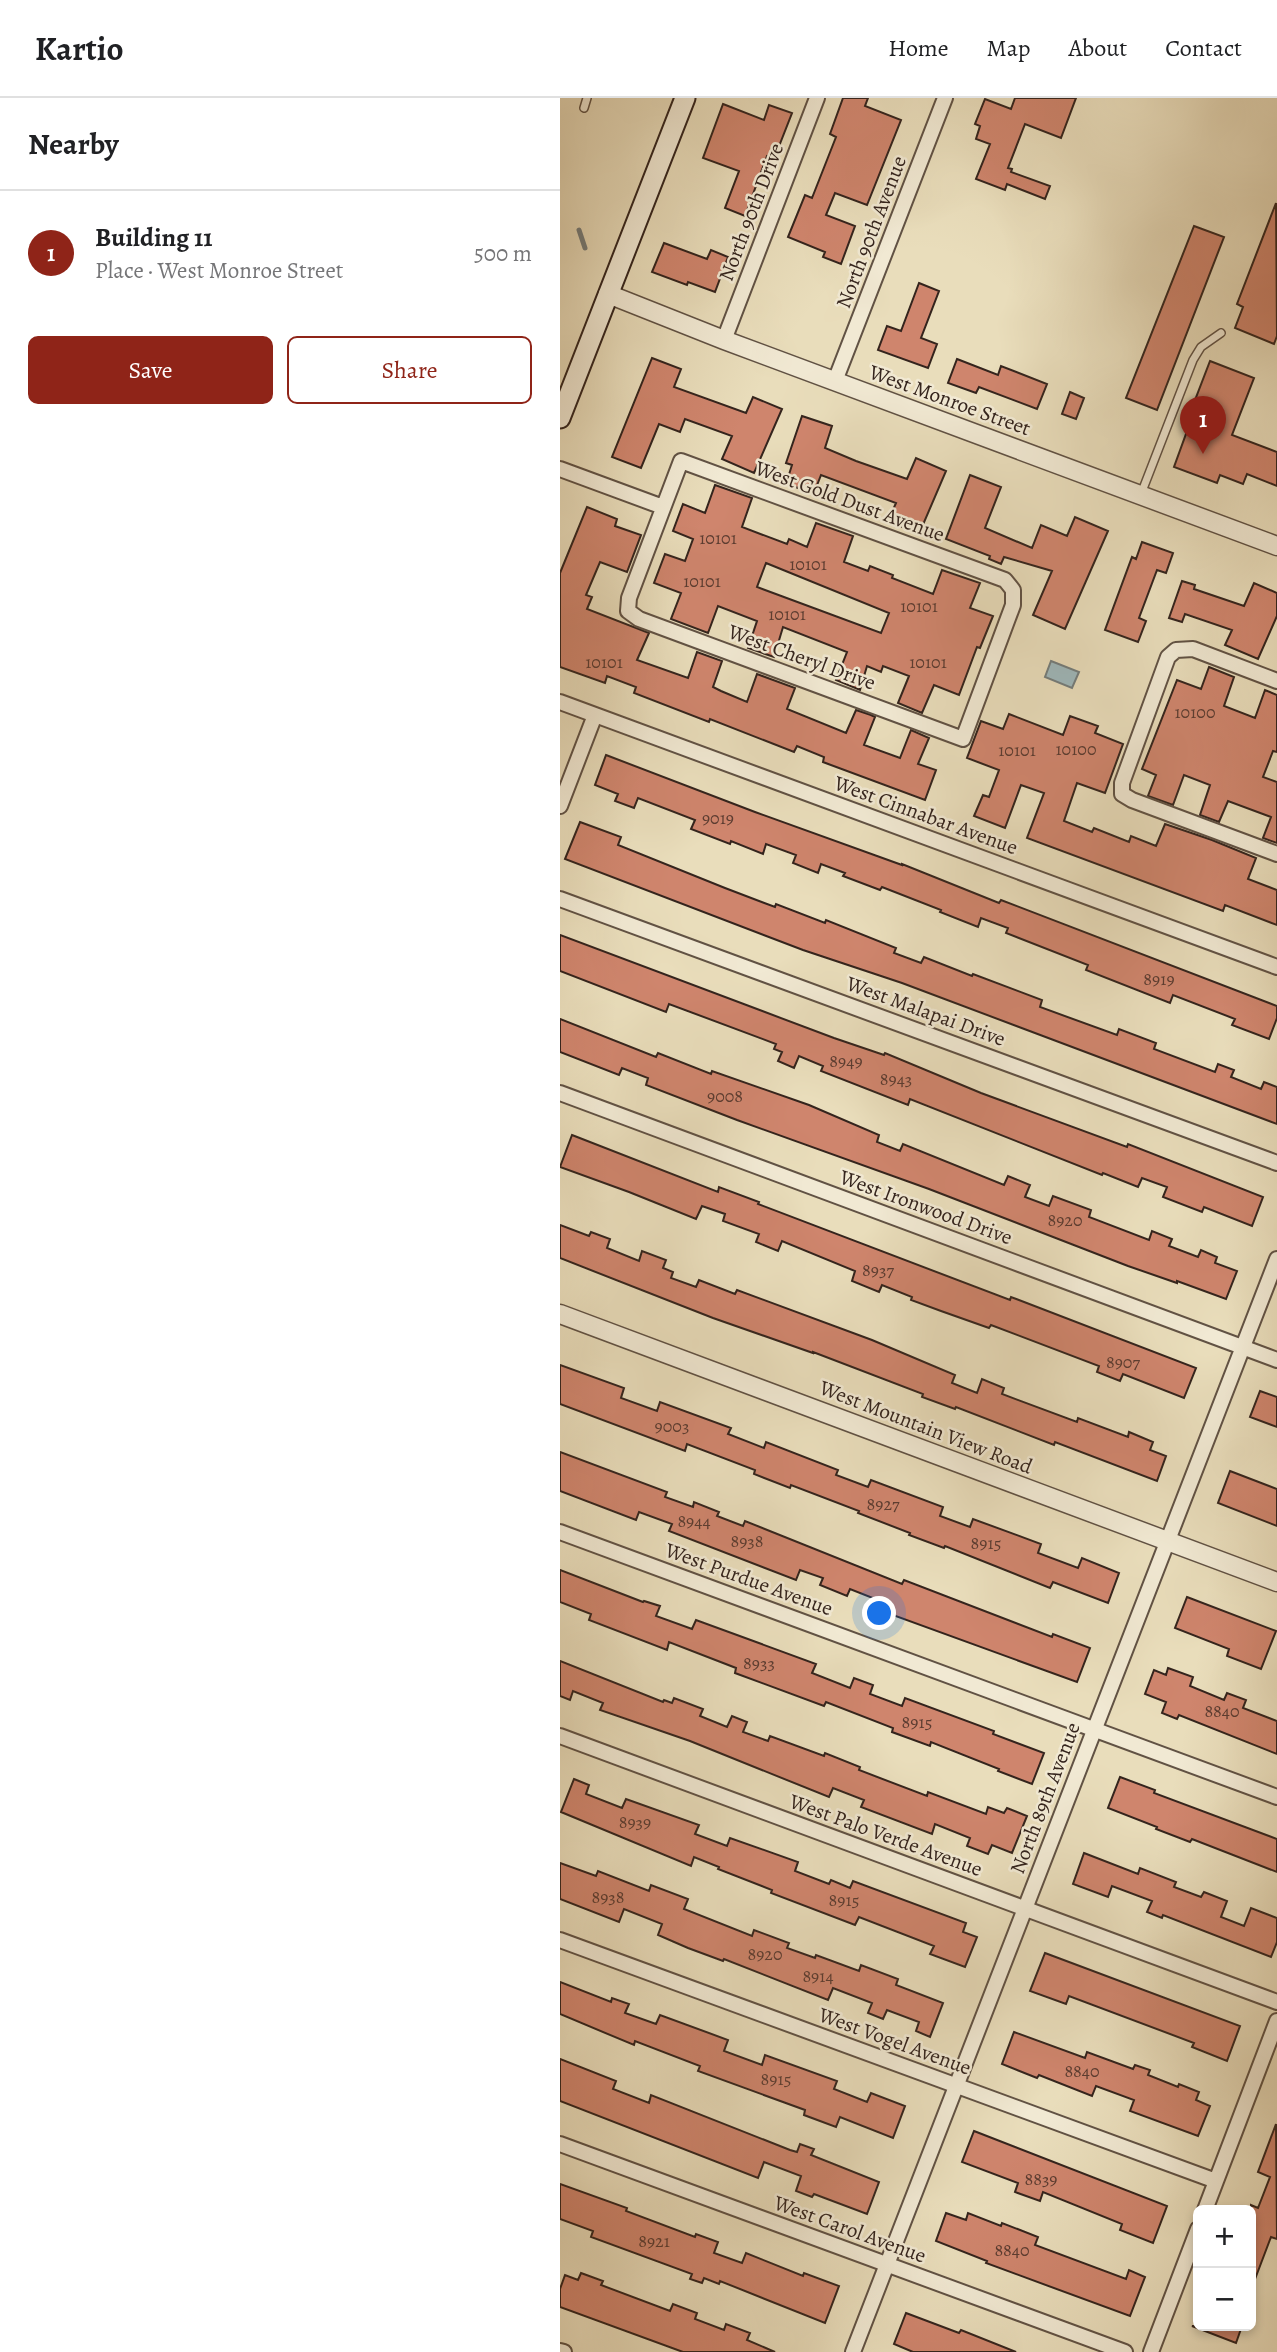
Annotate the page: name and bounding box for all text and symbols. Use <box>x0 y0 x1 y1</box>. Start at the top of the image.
text: Kartio <box>35 26 123 71</box>
text: Home <box>888 32 949 64</box>
text: Map <box>987 32 1031 64</box>
text: About <box>1069 32 1127 64</box>
text: Contact <box>1165 32 1242 64</box>
text: Nearby <box>28 124 119 164</box>
street label: North 90th Drive <box>712 139 790 285</box>
street label: North 90th Avenue <box>829 152 913 312</box>
text: Building 11 <box>95 220 213 255</box>
text: 1 <box>47 238 55 269</box>
text: 500 m <box>474 238 532 269</box>
text: Place · West Monroe Street <box>95 255 343 286</box>
button: Save <box>28 336 273 404</box>
button: Share <box>287 336 532 404</box>
street label: West Monroe Street <box>865 357 1035 442</box>
pin: 1 <box>1180 396 1226 454</box>
street label: West Gold Dust Avenue <box>750 453 949 548</box>
house number: 10101 <box>699 526 737 550</box>
house number: 10101 <box>789 552 827 576</box>
house number: 10101 <box>683 569 721 593</box>
house number: 10101 <box>900 594 938 618</box>
house number: 10101 <box>768 602 806 626</box>
street label: West Cheryl Drive <box>724 617 880 697</box>
house number: 10101 <box>585 650 623 674</box>
house number: 10101 <box>909 650 947 674</box>
house number: 10100 <box>1174 700 1216 724</box>
house number: 10100 <box>1055 737 1097 761</box>
house number: 10101 <box>998 738 1036 762</box>
street label: West Cinnabar Avenue <box>829 768 1022 861</box>
house number: 9019 <box>702 806 734 830</box>
house number: 8919 <box>1143 967 1175 991</box>
street label: West Malapai Drive <box>842 969 1009 1053</box>
house number: 8949 <box>829 1049 863 1073</box>
house number: 8943 <box>880 1067 912 1091</box>
house number: 9008 <box>707 1084 743 1108</box>
street label: West Ironwood Drive <box>835 1162 1016 1251</box>
house number: 8920 <box>1047 1208 1083 1232</box>
house number: 8937 <box>862 1258 894 1282</box>
house number: 8907 <box>1106 1350 1140 1374</box>
street label: West Mountain View Road <box>815 1373 1037 1481</box>
house number: 9003 <box>655 1414 689 1438</box>
house number: 8927 <box>866 1492 900 1516</box>
house number: 8944 <box>677 1509 711 1533</box>
house number: 8938 <box>730 1529 764 1553</box>
house number: 8915 <box>971 1531 1001 1555</box>
street label: West Purdue Avenue <box>660 1535 837 1622</box>
your location <box>862 1596 896 1630</box>
house number: 8933 <box>743 1651 775 1675</box>
house number: 8840 <box>1204 1699 1240 1723</box>
house number: 8915 <box>902 1710 932 1734</box>
street label: North 89th Avenue <box>1003 1718 1087 1878</box>
street label: West Palo Verde Avenue <box>785 1787 986 1883</box>
house number: 8939 <box>619 1810 651 1834</box>
house number: 8938 <box>591 1885 625 1909</box>
house number: 8915 <box>829 1888 859 1912</box>
house number: 8920 <box>747 1942 783 1966</box>
house number: 8914 <box>802 1964 834 1988</box>
street label: West Vogel Avenue <box>814 2000 975 2082</box>
house number: 8840 <box>1064 2059 1100 2083</box>
house number: 8915 <box>761 2067 791 2091</box>
house number: 8839 <box>1024 2167 1058 2191</box>
street label: West Carol Avenue <box>769 2188 930 2270</box>
map controls <box>1193 2205 1256 2331</box>
button: + <box>1193 2205 1256 2268</box>
house number: 8921 <box>638 2229 670 2253</box>
house number: 8840 <box>994 2238 1030 2262</box>
button: − <box>1193 2268 1256 2331</box>

